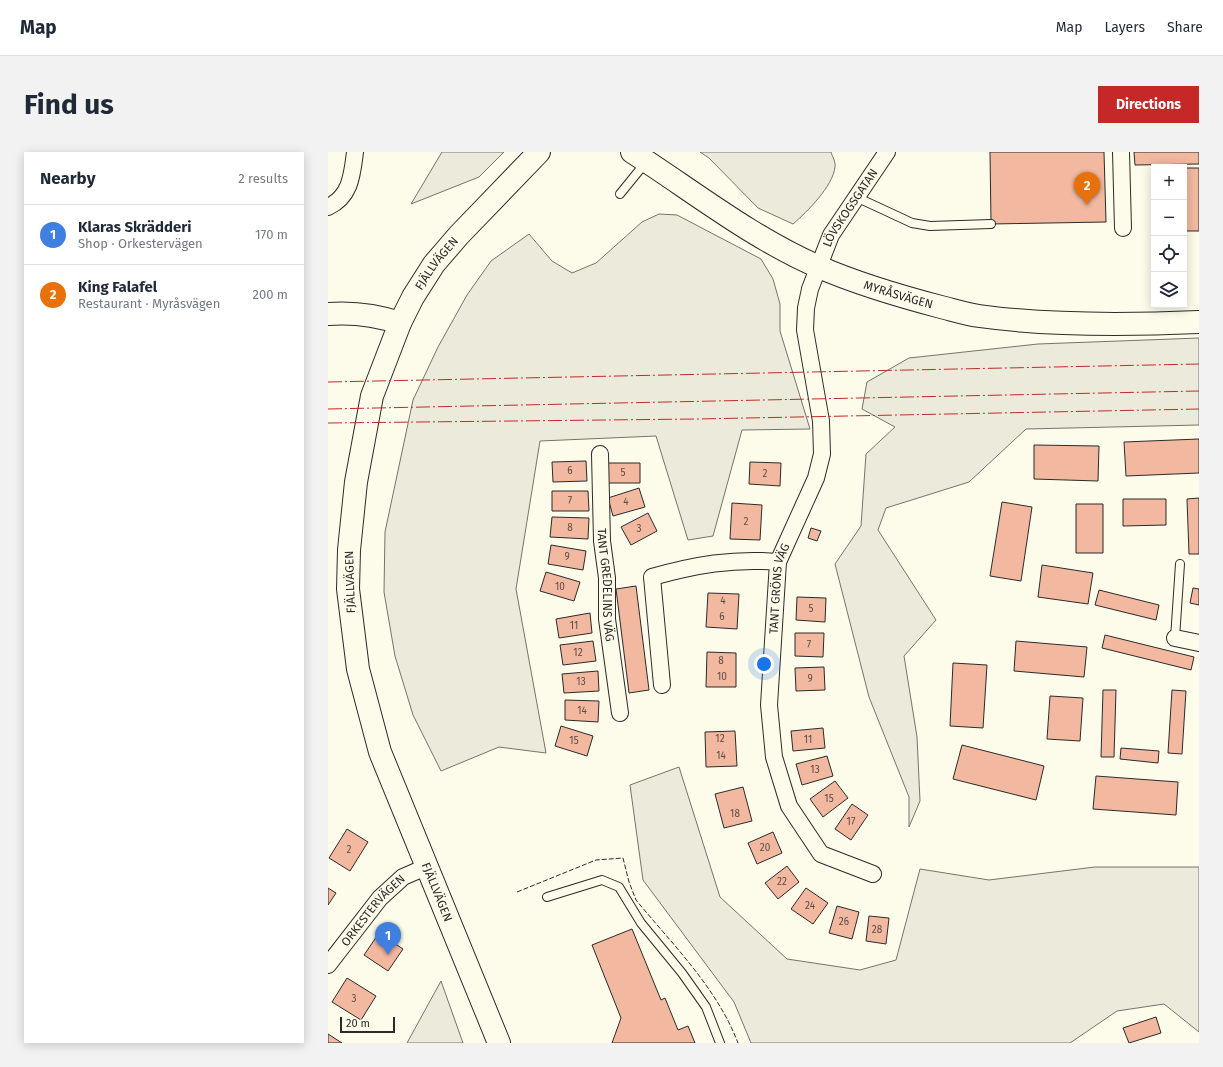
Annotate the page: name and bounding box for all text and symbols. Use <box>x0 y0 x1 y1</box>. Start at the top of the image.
text: Map <box>20 16 57 39</box>
text: Map <box>1056 19 1082 36</box>
text: Layers <box>1104 19 1145 36</box>
text: Share <box>1167 19 1203 36</box>
button: Directions <box>1098 86 1199 123</box>
text: Find us <box>24 88 114 121</box>
map controls <box>1151 164 1187 308</box>
button: + <box>1151 164 1187 200</box>
street label: LÖVSKOGSGATAN <box>820 166 881 249</box>
text: Nearby <box>40 168 95 189</box>
text: 2 results <box>238 171 288 186</box>
pin: 2 <box>1074 172 1100 205</box>
button: − <box>1151 200 1187 236</box>
text: Klaras Skrädderi <box>78 218 192 236</box>
text: 1 <box>50 227 56 242</box>
text: 170 m <box>255 227 288 242</box>
street label: FJÄLLVÄGEN <box>412 234 461 293</box>
text: Shop · Orkestervägen <box>78 236 203 251</box>
button: locate <box>1151 236 1187 272</box>
button: layers <box>1151 272 1187 308</box>
text: King Falafel <box>78 278 157 296</box>
street label: MYRÅSVÄGEN <box>862 278 935 312</box>
text: 2 <box>50 287 56 302</box>
text: 200 m <box>252 287 288 302</box>
text: Restaurant · Myråsvägen <box>78 296 220 311</box>
house number: 6 <box>567 465 573 477</box>
house number: 5 <box>620 467 626 479</box>
house number: 2 <box>763 468 768 480</box>
house number: 7 <box>568 495 573 507</box>
house number: 4 <box>623 496 629 508</box>
house number: 2 <box>744 516 749 528</box>
house number: 8 <box>567 522 573 534</box>
house number: 3 <box>637 523 642 535</box>
street label: TANT GREDELINS VÄG <box>595 528 617 642</box>
street label: TANT GRÖNS VÄG <box>766 541 793 634</box>
street label: FJÄLLVÄGEN <box>341 550 358 614</box>
house number: 9 <box>564 551 570 563</box>
house number: 10 <box>555 581 565 593</box>
house number: 4 <box>720 595 726 607</box>
house number: 5 <box>808 603 814 615</box>
house number: 6 <box>719 611 725 623</box>
house number: 11 <box>570 620 578 632</box>
house number: 7 <box>807 639 812 651</box>
house number: 12 <box>573 647 583 659</box>
your location <box>754 654 774 674</box>
house number: 8 <box>718 655 724 667</box>
house number: 10 <box>717 671 727 683</box>
house number: 9 <box>807 673 813 685</box>
house number: 13 <box>576 676 586 688</box>
house number: 14 <box>577 705 588 717</box>
house number: 12 <box>715 733 725 745</box>
house number: 11 <box>804 734 812 746</box>
house number: 15 <box>569 735 579 747</box>
house number: 14 <box>716 750 727 762</box>
house number: 13 <box>810 764 820 776</box>
house number: 15 <box>824 793 834 805</box>
house number: 18 <box>730 808 740 820</box>
house number: 17 <box>847 816 856 828</box>
house number: 20 <box>760 842 771 854</box>
house number: 2 <box>347 844 352 856</box>
street label: FJÄLLVÄGEN <box>419 860 456 924</box>
street label: ORKESTERVÄGEN <box>338 872 408 949</box>
house number: 22 <box>777 876 787 888</box>
house number: 24 <box>805 900 816 912</box>
house number: 26 <box>839 916 849 928</box>
pin: 1 <box>375 922 401 955</box>
house number: 28 <box>872 924 883 936</box>
house number: 3 <box>352 993 357 1005</box>
scale bar <box>340 1015 395 1034</box>
text: 20 m <box>346 1017 370 1030</box>

